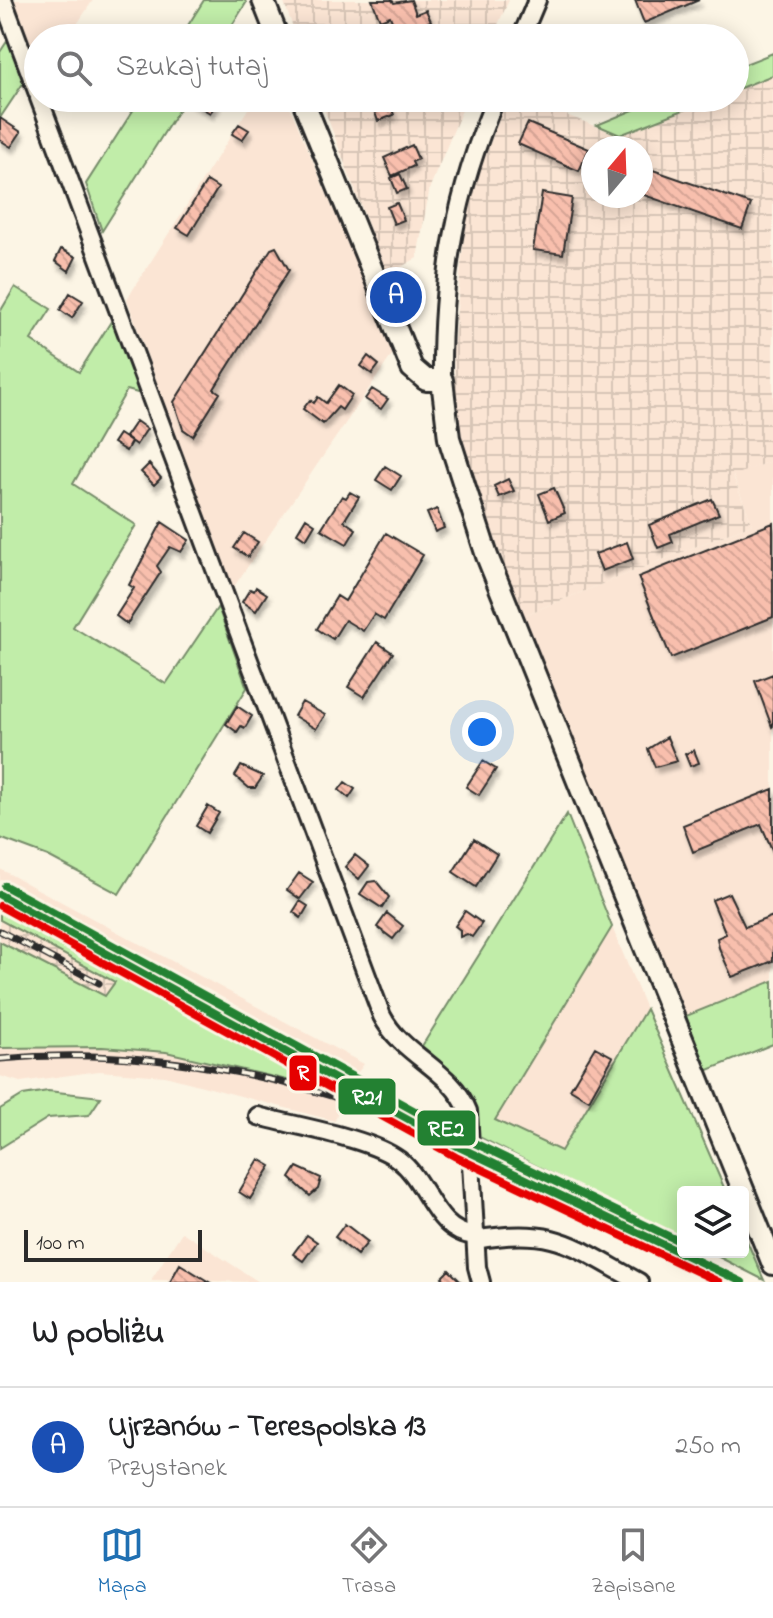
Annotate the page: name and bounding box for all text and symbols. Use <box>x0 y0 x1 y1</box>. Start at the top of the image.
search box <box>24 24 749 112</box>
icon: search <box>52 46 96 90</box>
text: Szukaj tutaj <box>116 46 267 90</box>
north arrow <box>581 136 653 208</box>
pin: A <box>370 267 422 327</box>
your location <box>462 712 502 752</box>
line badge: R <box>288 1054 318 1092</box>
text: R <box>297 1059 310 1091</box>
line badge: R21 <box>337 1077 397 1116</box>
text: R21 <box>352 1083 382 1115</box>
line badge: RE2 <box>416 1109 477 1147</box>
text: RE2 <box>428 1115 464 1147</box>
map controls <box>677 1186 749 1258</box>
button: layers <box>677 1186 749 1258</box>
scale bar <box>24 1226 202 1262</box>
text: 100 m <box>36 1228 85 1260</box>
text: W pobliżu <box>32 1309 164 1359</box>
text: Ujrzanów - Terespolska 13 <box>108 1406 426 1450</box>
text: A <box>50 1428 66 1466</box>
text: 250 m <box>675 1428 741 1466</box>
text: Przystanek <box>108 1450 227 1488</box>
tab: Mapa <box>98 1523 147 1603</box>
tab: Trasa <box>342 1523 396 1603</box>
tab: Zapisane <box>591 1523 675 1603</box>

